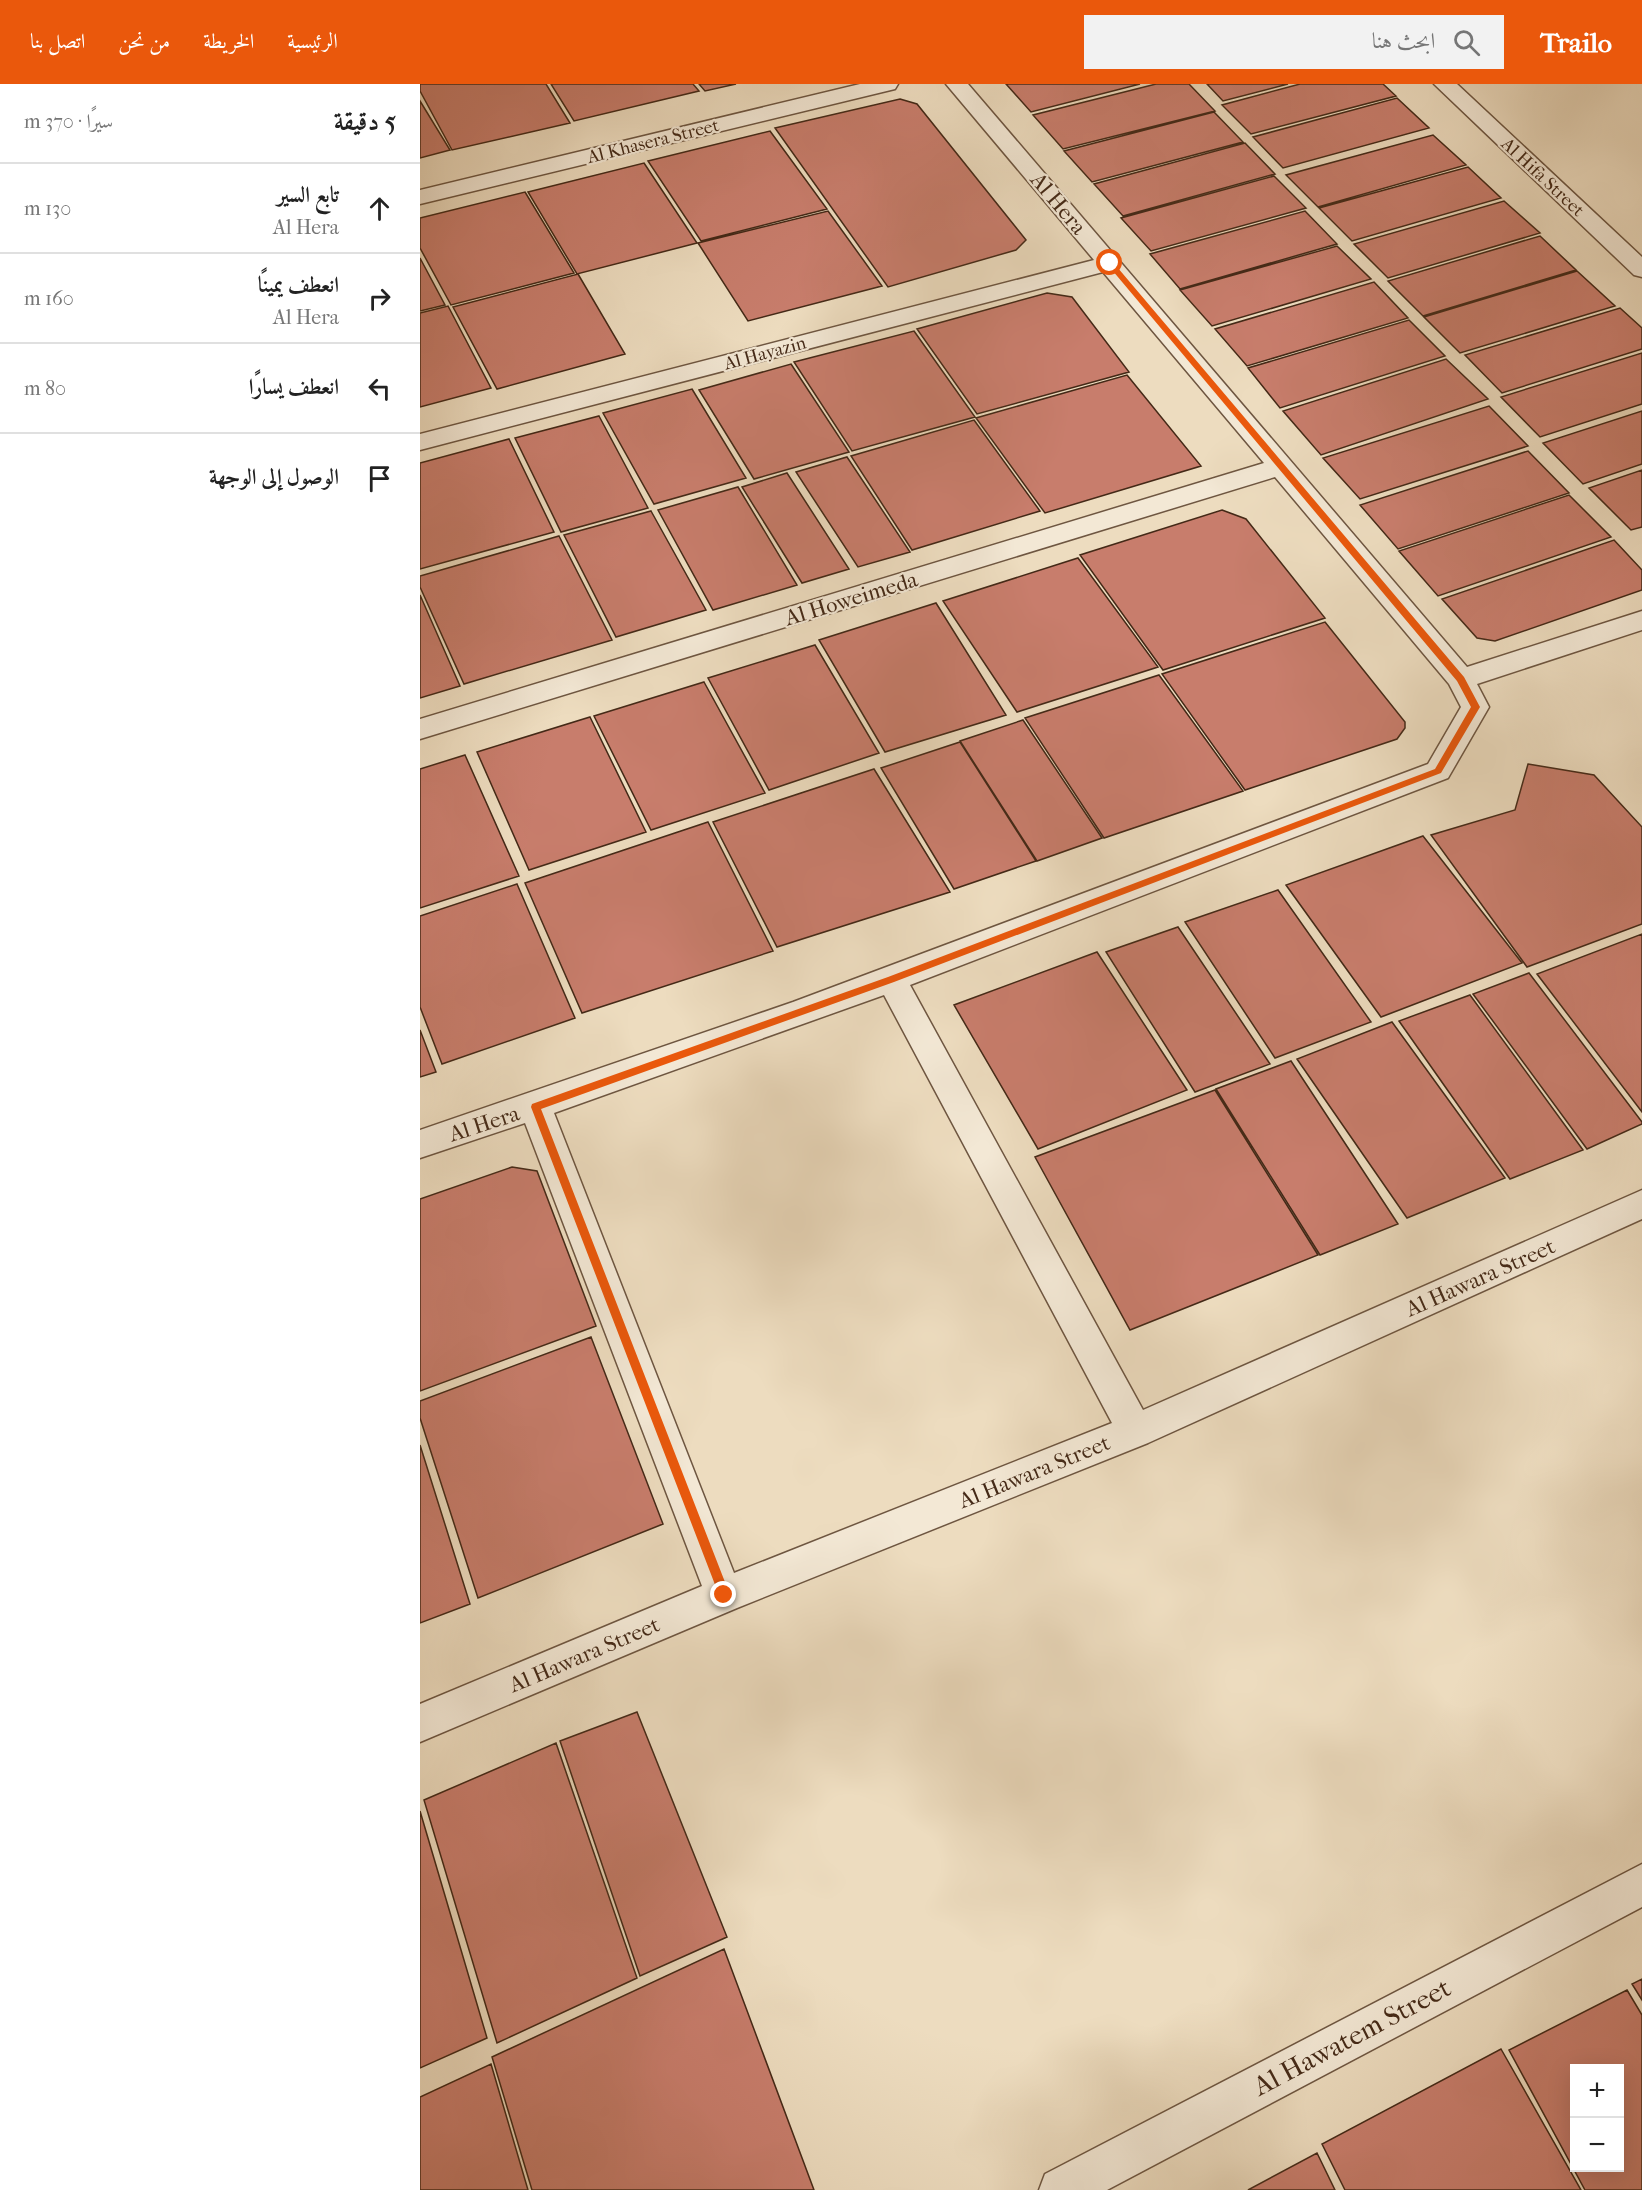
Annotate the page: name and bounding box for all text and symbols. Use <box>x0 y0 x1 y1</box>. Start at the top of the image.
search box <box>1084 15 1504 69</box>
icon: search <box>1450 26 1483 59</box>
text: Trailo <box>1540 26 1612 59</box>
text: ابحث هنا <box>1372 28 1435 54</box>
text: اتصل بنا <box>30 29 85 53</box>
text: من نحن <box>118 29 170 53</box>
text: الخريطة <box>203 29 254 53</box>
text: الرئيسية <box>287 29 338 53</box>
text: 5 دقيقة <box>334 106 396 137</box>
text: سيرًا · 370 m <box>24 110 113 133</box>
street label: Al Khasera Street <box>584 115 722 168</box>
street label: Al Hifa Street <box>1496 133 1589 221</box>
street label: Al Hera <box>1024 167 1092 240</box>
text: تابع السير <box>277 182 339 208</box>
icon: ahead <box>363 192 396 225</box>
text: 130 m <box>24 197 71 220</box>
text: Al Hera <box>273 216 339 239</box>
route start <box>1096 249 1122 275</box>
text: انعطف يمينًا <box>258 272 339 298</box>
icon: right <box>363 282 396 315</box>
text: 160 m <box>24 287 74 310</box>
text: Al Hera <box>273 306 339 329</box>
street label: Al Hayazin <box>721 332 809 375</box>
icon: left <box>363 372 396 405</box>
text: انعطف يسارًا <box>249 374 339 400</box>
text: 80 m <box>24 377 66 400</box>
icon: arrive <box>363 462 396 495</box>
text: الوصول إلى الوجهة <box>209 464 339 490</box>
street label: Al Howeimeda <box>781 566 922 632</box>
street label: Al Hera <box>445 1100 524 1148</box>
street label: Al Hawara Street <box>1401 1233 1559 1323</box>
street label: Al Hawara Street <box>954 1430 1114 1514</box>
route end <box>710 1581 736 1607</box>
street label: Al Hawara Street <box>504 1611 664 1699</box>
street label: Al Hawatem Street <box>1247 1971 1456 2103</box>
map controls <box>1570 2064 1624 2172</box>
button: + <box>1570 2064 1624 2118</box>
button: − <box>1570 2118 1624 2172</box>

